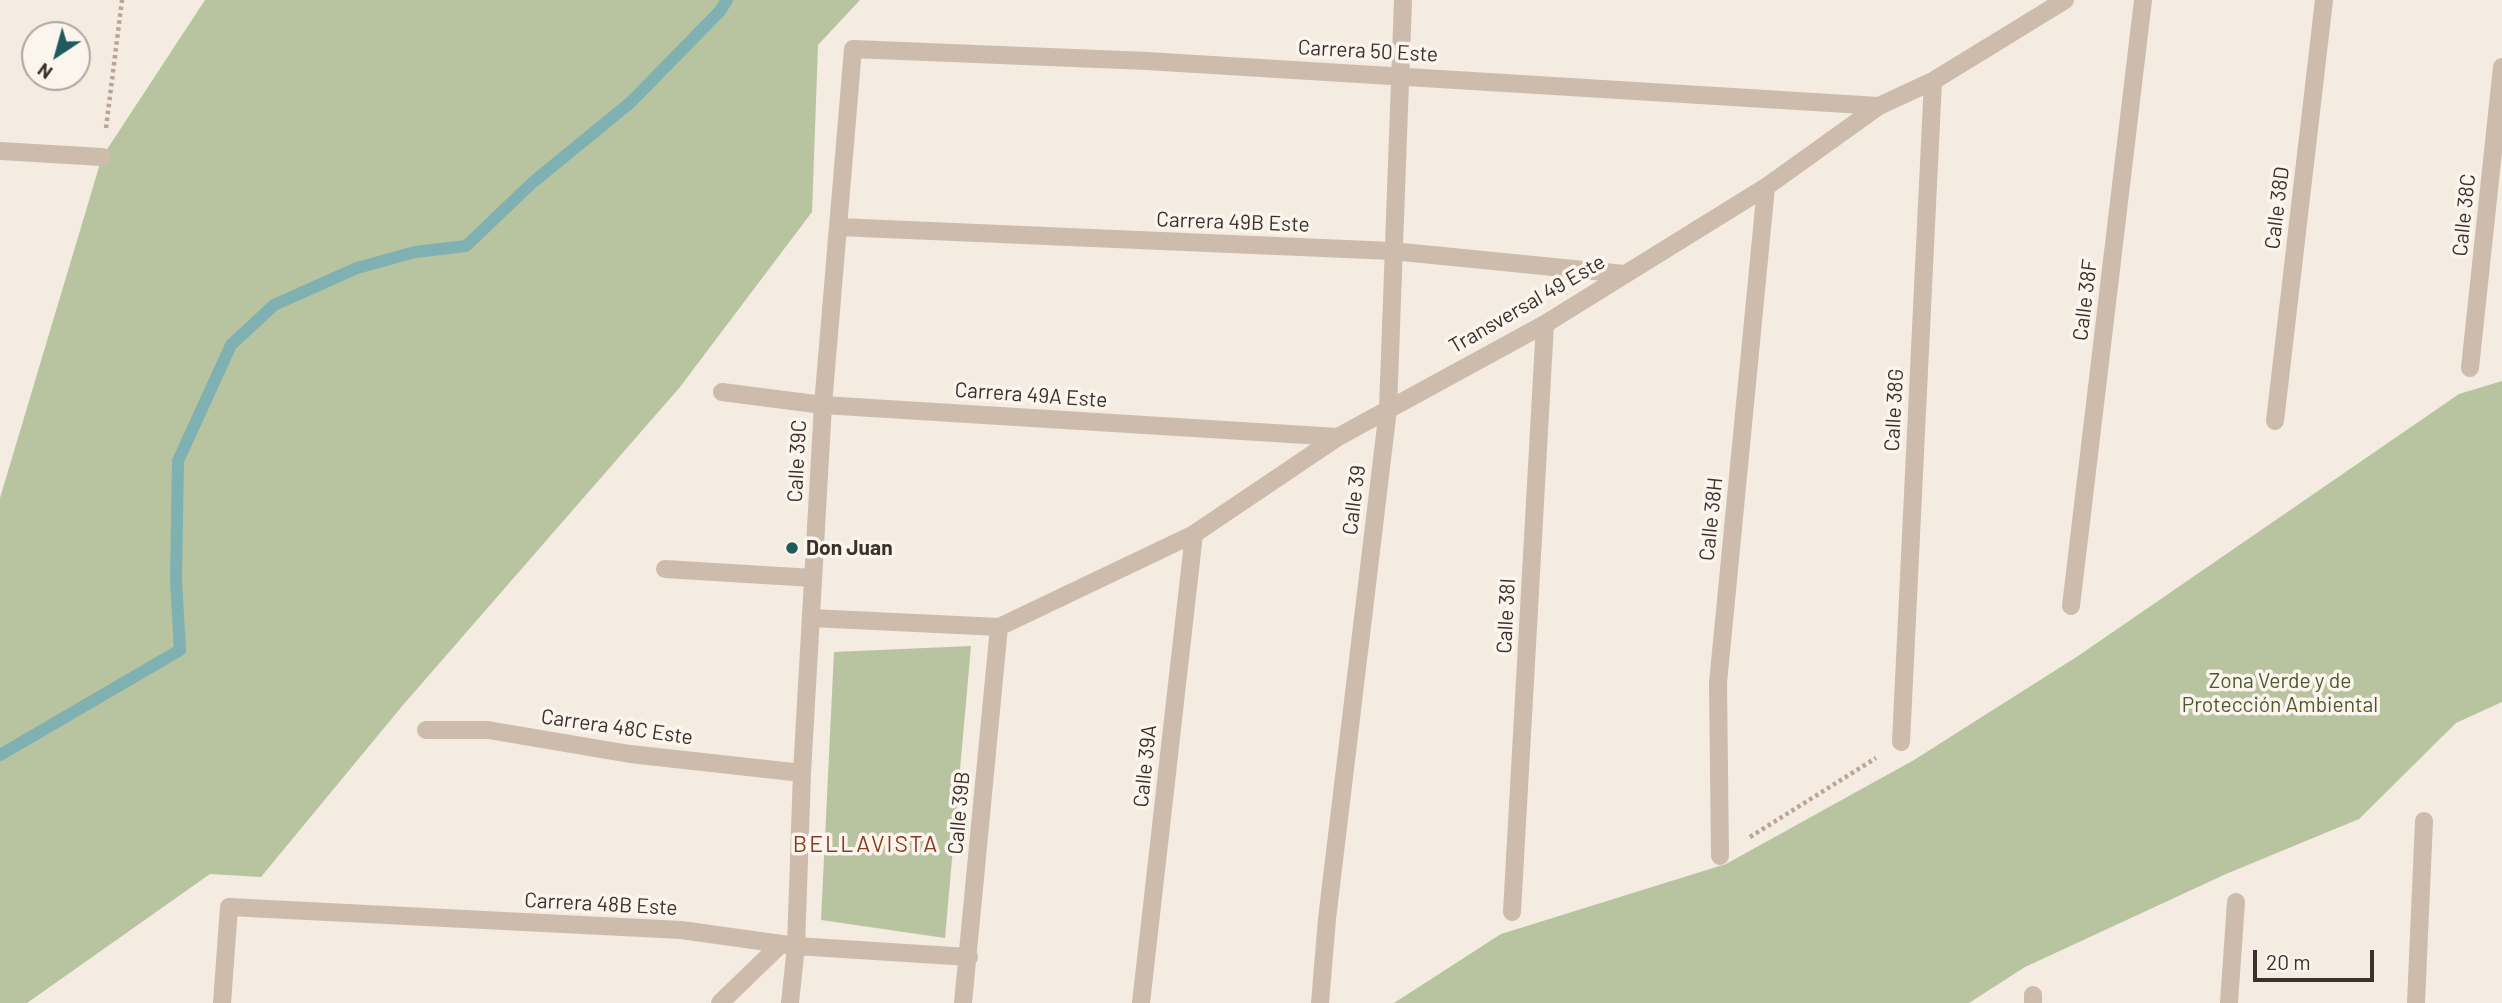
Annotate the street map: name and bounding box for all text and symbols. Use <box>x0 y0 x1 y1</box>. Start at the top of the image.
north arrow <box>21 21 91 91</box>
street label: Carrera 50 Este <box>1297 35 1439 67</box>
text: N <box>33 59 56 85</box>
street label: Calle 38D <box>2259 165 2295 251</box>
street label: Calle 38C <box>2447 172 2481 258</box>
street label: Carrera 49B Este <box>1156 207 1310 237</box>
street label: Transversal 49 Este <box>1444 249 1610 359</box>
street label: Calle 38F <box>2067 258 2103 342</box>
street label: Calle 38G <box>1879 368 1909 452</box>
street label: Carrera 49A Este <box>954 377 1108 413</box>
street label: Calle 39C <box>782 419 812 503</box>
street label: Calle 39 <box>1337 464 1371 536</box>
street label: Calle 38H <box>1694 476 1728 562</box>
place label: Don Juan <box>806 535 893 561</box>
marker: Don Juan <box>784 540 800 556</box>
street label: Calle 38I <box>1491 578 1521 654</box>
park label: Zona Verde y de Protección Ambiental <box>2182 668 2378 718</box>
street label: Carrera 48C Este <box>539 704 695 750</box>
street label: Calle 39A <box>1128 723 1162 809</box>
street label: Calle 39B <box>943 770 975 856</box>
district label: BELLAVISTA <box>794 830 938 858</box>
street label: Carrera 48B Este <box>524 887 678 921</box>
scale bar <box>2257 936 2378 980</box>
text: 20 m <box>2266 949 2311 974</box>

